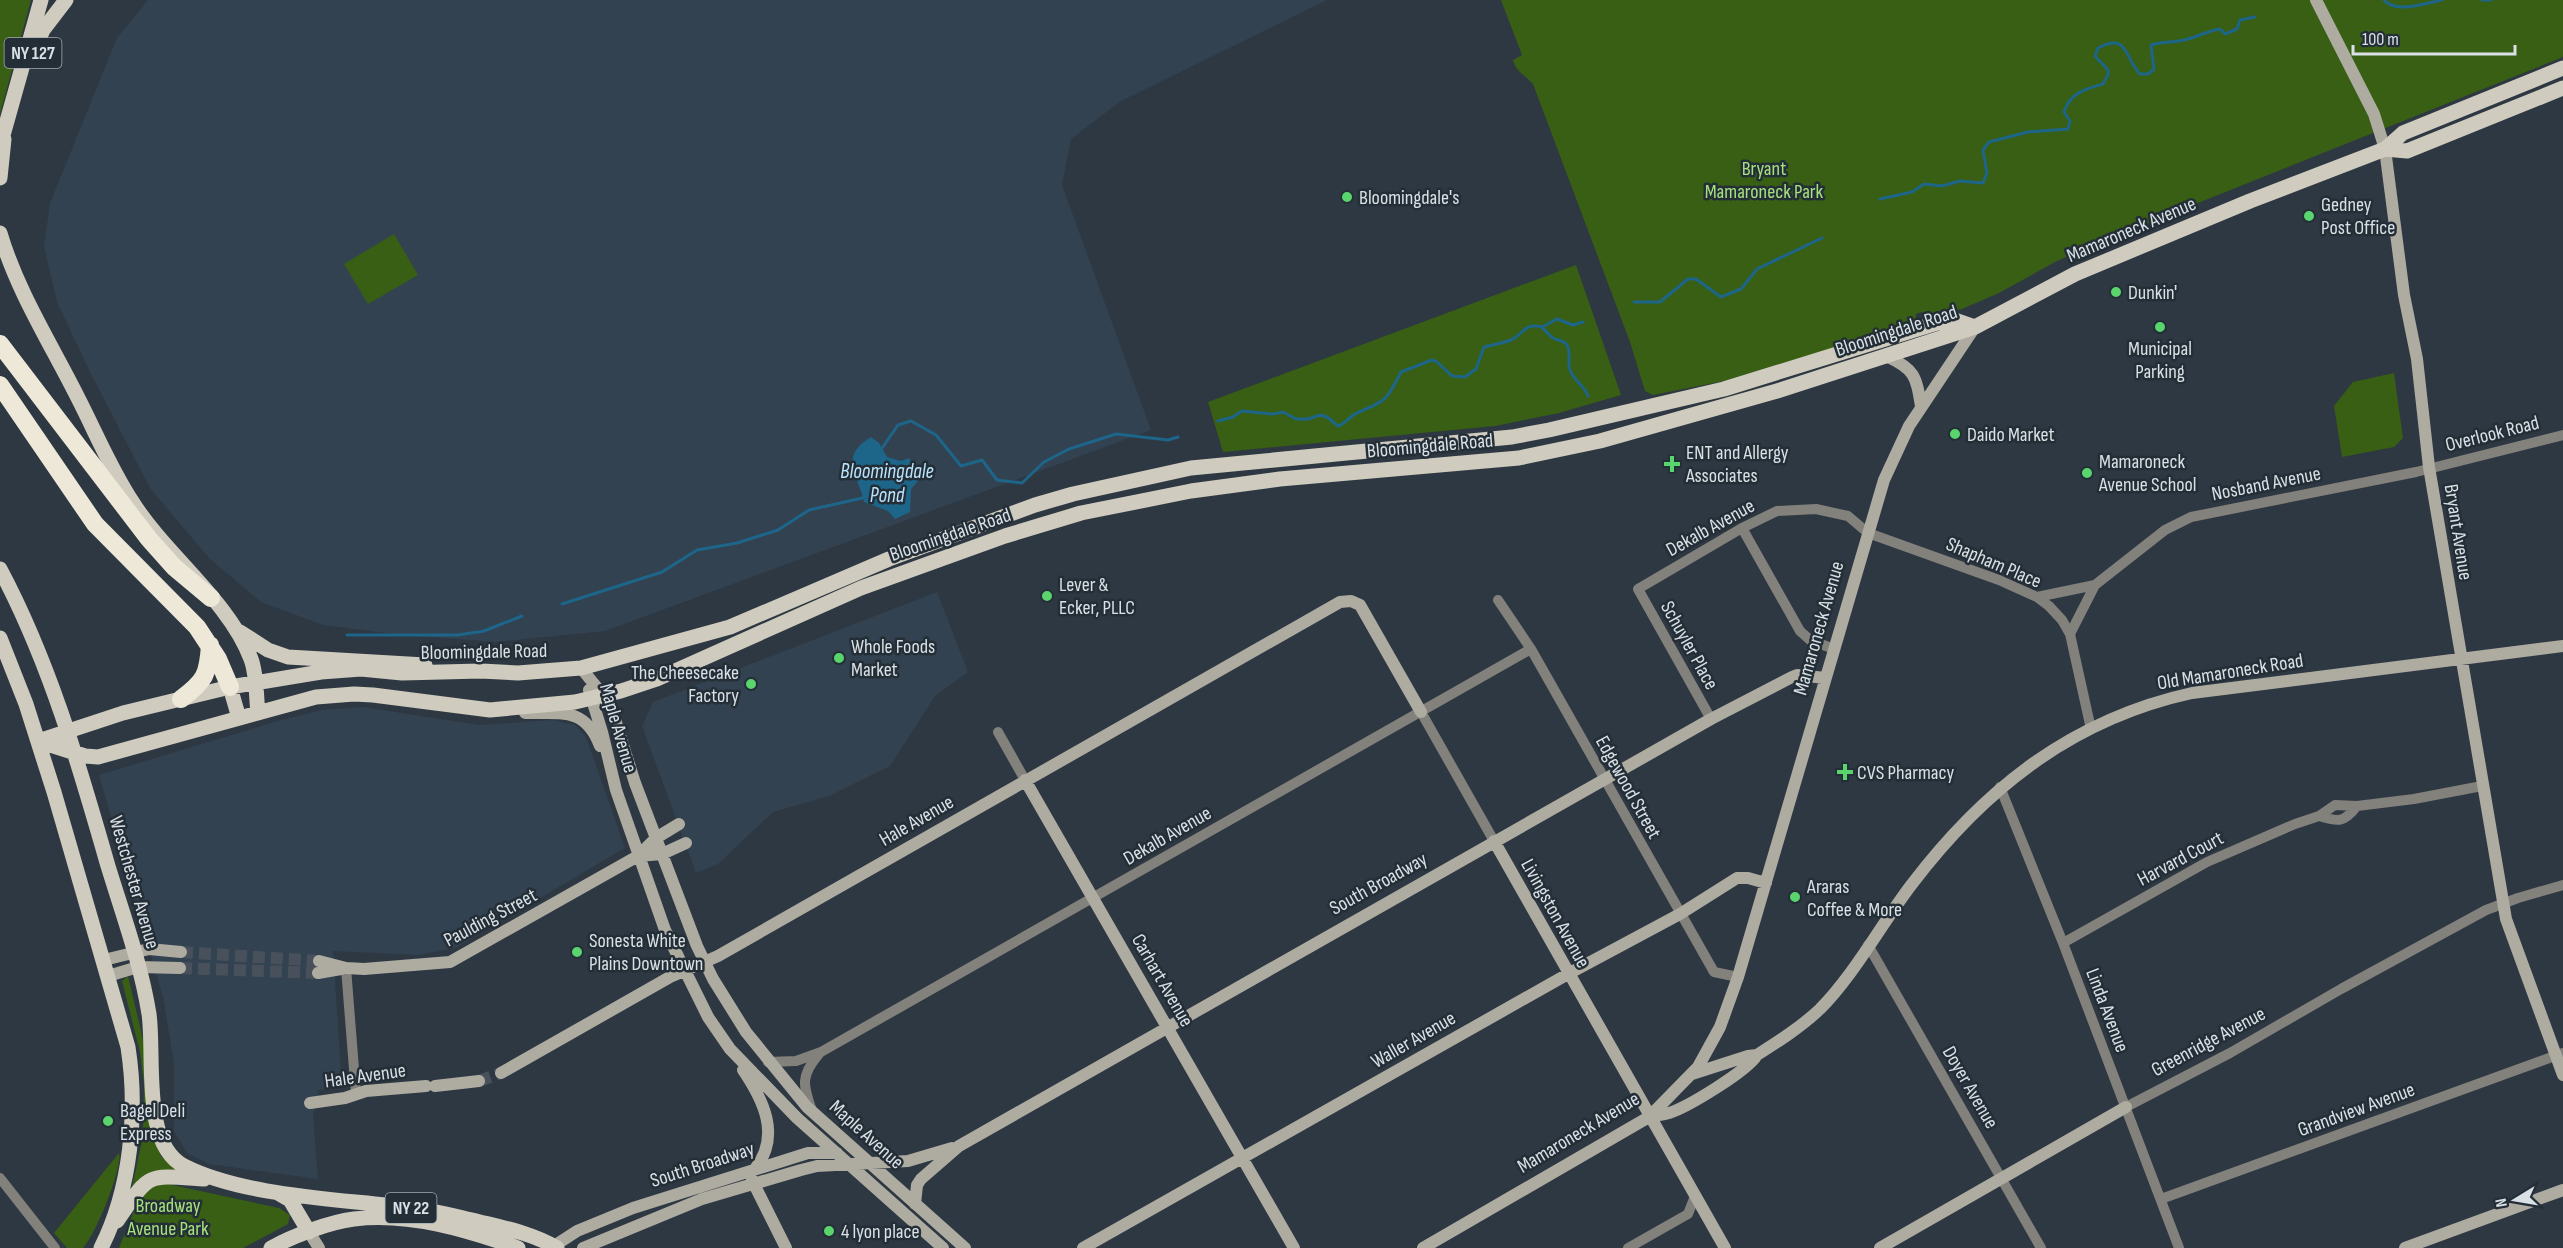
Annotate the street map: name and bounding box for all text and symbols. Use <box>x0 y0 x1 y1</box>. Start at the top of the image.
scale bar <box>2353 18 2515 56</box>
text: 100 m <box>2362 29 2399 50</box>
road number: NY 127 <box>4 38 62 68</box>
park label: Bryant Mamaroneck Park <box>1705 157 1824 204</box>
place label: Bloomingdale's <box>1359 186 1459 210</box>
marker: Bloomingdale's <box>1340 190 1354 204</box>
street label: Mamaroneck Avenue <box>2063 192 2200 268</box>
place label: Gedney Post Office <box>2321 193 2395 240</box>
marker: Gedney Post Office <box>2302 209 2316 223</box>
place label: Dunkin' <box>2128 281 2177 305</box>
marker: Dunkin' <box>2109 285 2123 299</box>
street label: Bloomingdale Road <box>1832 300 1960 362</box>
marker: Municipal Parking <box>2153 320 2167 334</box>
place label: Municipal Parking <box>2128 337 2192 384</box>
street label: Overlook Road <box>2443 411 2542 457</box>
place label: Daido Market <box>1967 423 2055 447</box>
marker: Daido Market <box>1948 427 1962 441</box>
street label: Bloomingdale Road <box>1366 429 1494 463</box>
place label: ENT and Allergy Associates <box>1685 441 1789 488</box>
place label: Mamaroneck Avenue School <box>2098 450 2197 497</box>
marker: ENT and Allergy Associates <box>1663 455 1681 473</box>
water label: Bloomingdale Pond <box>840 459 934 508</box>
street label: Nosband Avenue <box>2210 462 2323 506</box>
marker: Mamaroneck Avenue School <box>2080 466 2094 480</box>
street label: Bryant Avenue <box>2439 482 2477 582</box>
street label: Dekalb Avenue <box>1662 494 1759 562</box>
street label: Bloomingdale Road <box>887 503 1014 567</box>
street label: Shapham Place <box>1942 532 2045 594</box>
street label: Mamaroneck Avenue <box>1788 559 1850 698</box>
place label: Lever & Ecker, PLLC <box>1059 573 1135 620</box>
marker: Lever & Ecker, PLLC <box>1040 589 1054 603</box>
street label: Schuyler Place <box>1655 597 1723 694</box>
place label: Whole Foods Market <box>851 635 935 682</box>
street label: Bloomingdale Road <box>421 639 547 665</box>
street label: Old Mamaroneck Road <box>2155 649 2305 695</box>
marker: Whole Foods Market <box>832 651 846 665</box>
place label: The Cheesecake Factory <box>631 661 739 708</box>
marker: The Cheesecake Factory <box>744 677 758 691</box>
street label: Maple Avenue <box>594 681 642 776</box>
street label: Edgewood Street <box>1590 732 1666 843</box>
place label: CVS Pharmacy <box>1857 761 1954 785</box>
marker: CVS Pharmacy <box>1838 765 1852 779</box>
street label: Hale Avenue <box>875 790 958 852</box>
street label: Dekalb Avenue <box>1119 801 1216 871</box>
street label: Westchester Avenue <box>104 813 165 952</box>
street label: Harvard Court <box>2133 826 2228 892</box>
street label: South Broadway <box>1325 847 1432 921</box>
street label: Livingston Avenue <box>1515 855 1595 972</box>
place label: Araras Coffee & More <box>1806 875 1902 922</box>
street label: Paulding Street <box>440 883 541 952</box>
marker: Araras Coffee & More <box>1788 890 1802 904</box>
place label: Sonesta White Plains Downtown <box>589 929 703 976</box>
street label: Carhart Avenue <box>1126 930 1198 1031</box>
marker: Sonesta White Plains Downtown <box>570 945 584 959</box>
street label: Linda Avenue <box>2080 965 2134 1056</box>
street label: Greenridge Avenue <box>2147 1002 2270 1082</box>
street label: Waller Avenue <box>1367 1006 1460 1074</box>
street label: Doyer Avenue <box>1937 1042 2003 1133</box>
street label: Hale Avenue <box>323 1058 407 1094</box>
street label: Grandview Avenue <box>2295 1078 2418 1142</box>
street label: Mamaroneck Avenue <box>1513 1087 1644 1179</box>
street label: Maple Avenue <box>824 1095 908 1174</box>
place label: Bagel Deli Express <box>120 1099 185 1146</box>
marker: Bagel Deli Express <box>101 1114 115 1128</box>
street label: South Broadway <box>647 1137 758 1193</box>
north arrow <box>2485 1170 2545 1230</box>
road number: NY 22 <box>386 1193 436 1223</box>
park label: Broadway Avenue Park <box>126 1194 209 1241</box>
text: N <box>2492 1197 2512 1209</box>
place label: 4 lyon place <box>841 1220 920 1244</box>
marker: 4 lyon place <box>822 1224 836 1238</box>

